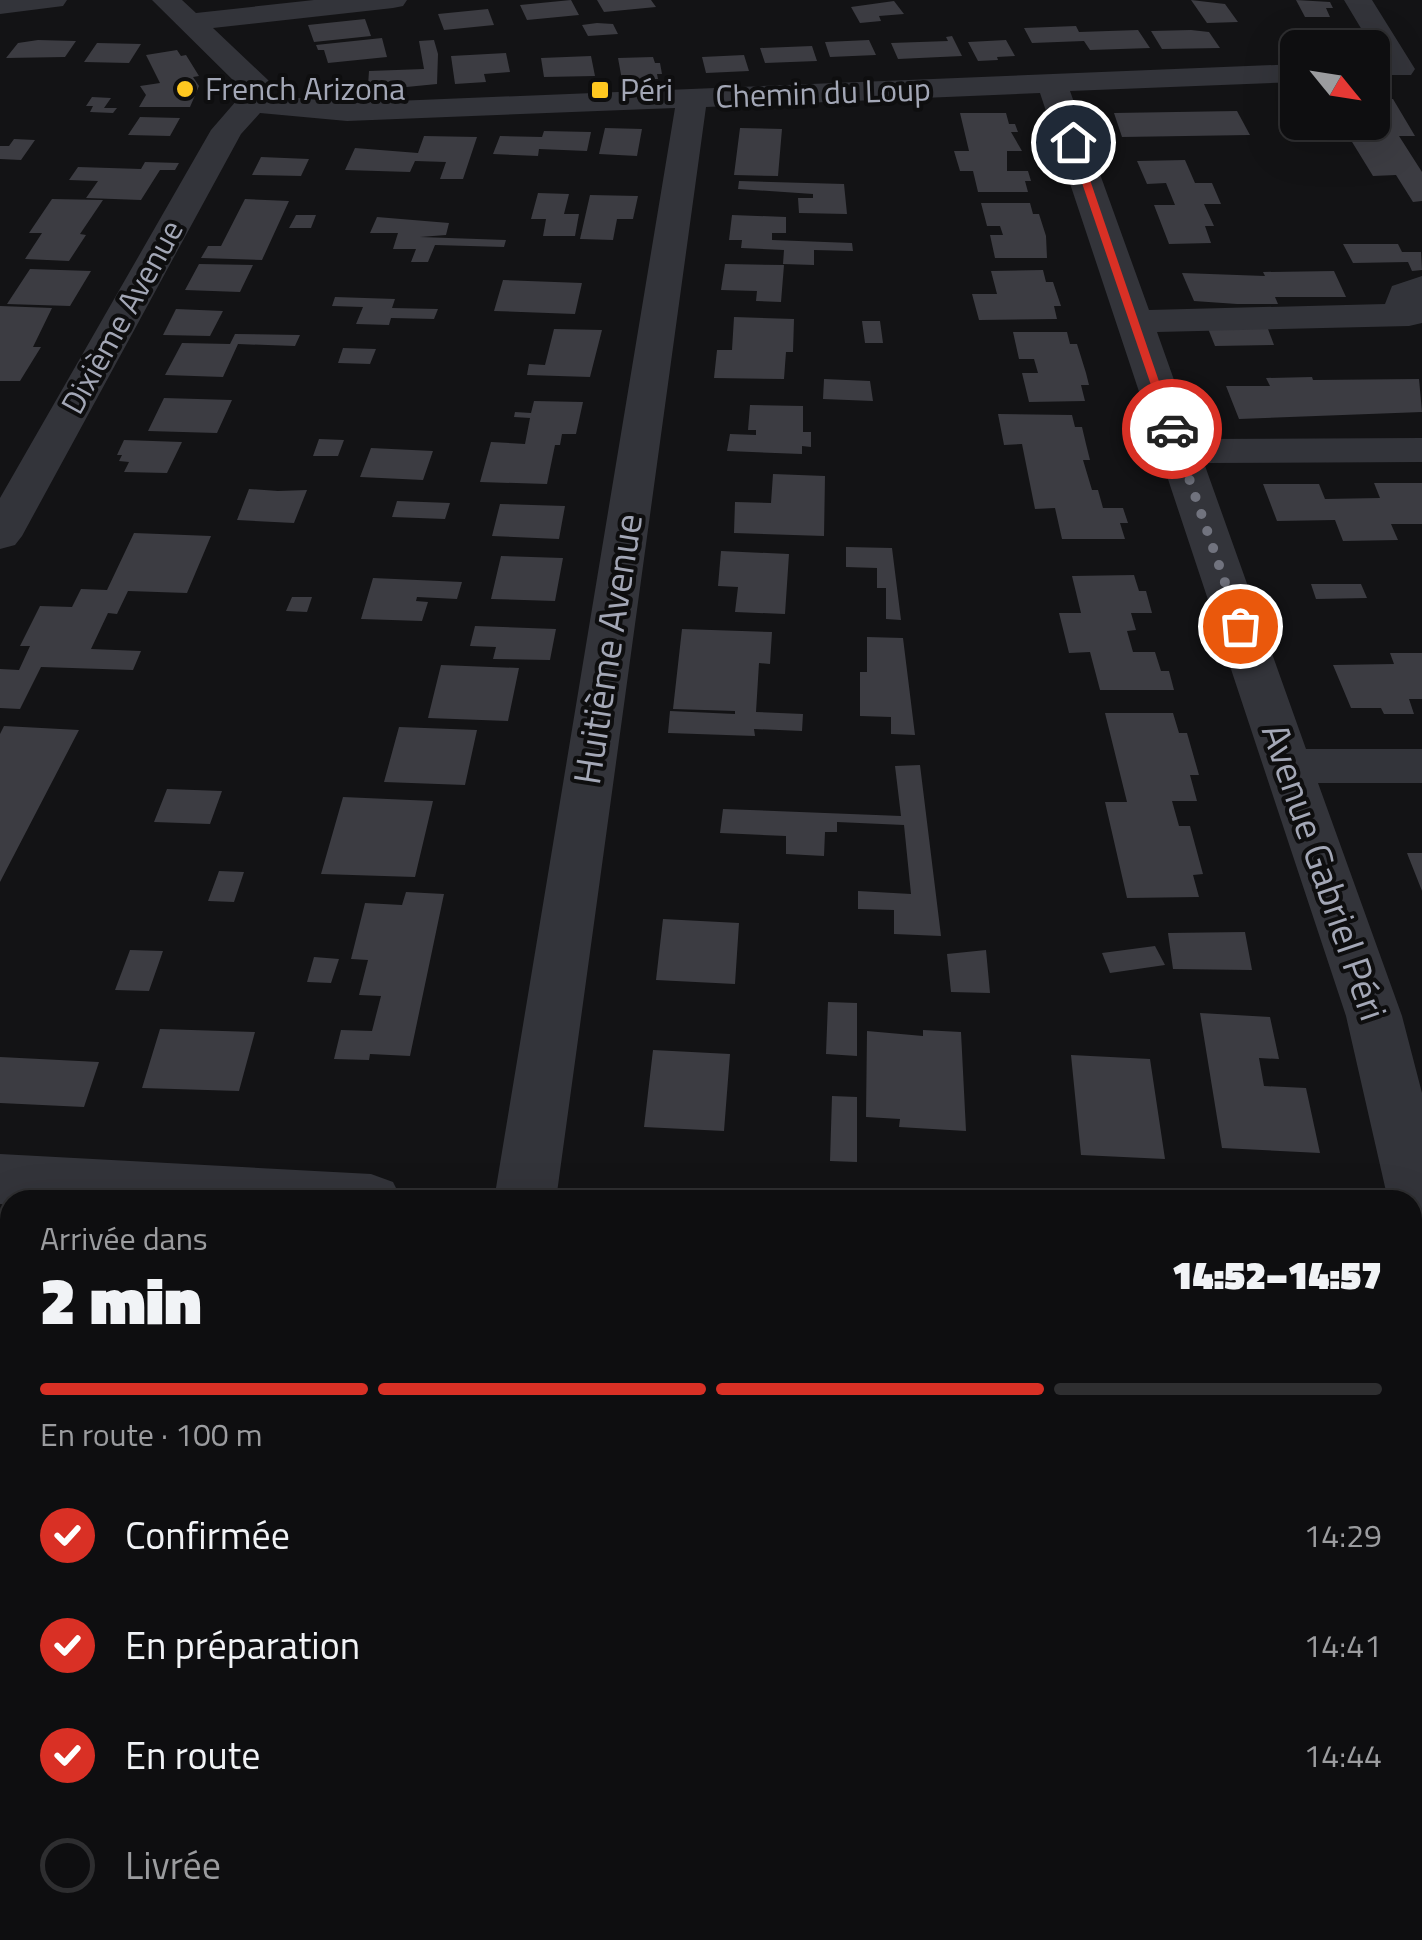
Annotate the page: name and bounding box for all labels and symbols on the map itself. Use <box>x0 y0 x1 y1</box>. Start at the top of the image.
north arrow <box>1280 30 1390 140</box>
place label: French Arizona <box>205 64 405 112</box>
street label: Chemin du Loup <box>714 64 932 120</box>
place label: Péri <box>620 65 673 113</box>
marker: French Arizona <box>174 78 196 100</box>
marker: Péri <box>589 79 611 101</box>
pin <box>1031 100 1116 185</box>
street label: Dixième Avenue <box>48 211 194 422</box>
courier <box>1122 379 1222 479</box>
street label: Huitième Avenue <box>557 509 657 788</box>
pin <box>1198 584 1283 669</box>
street label: Avenue Gabriel Péri <box>1247 715 1403 1028</box>

